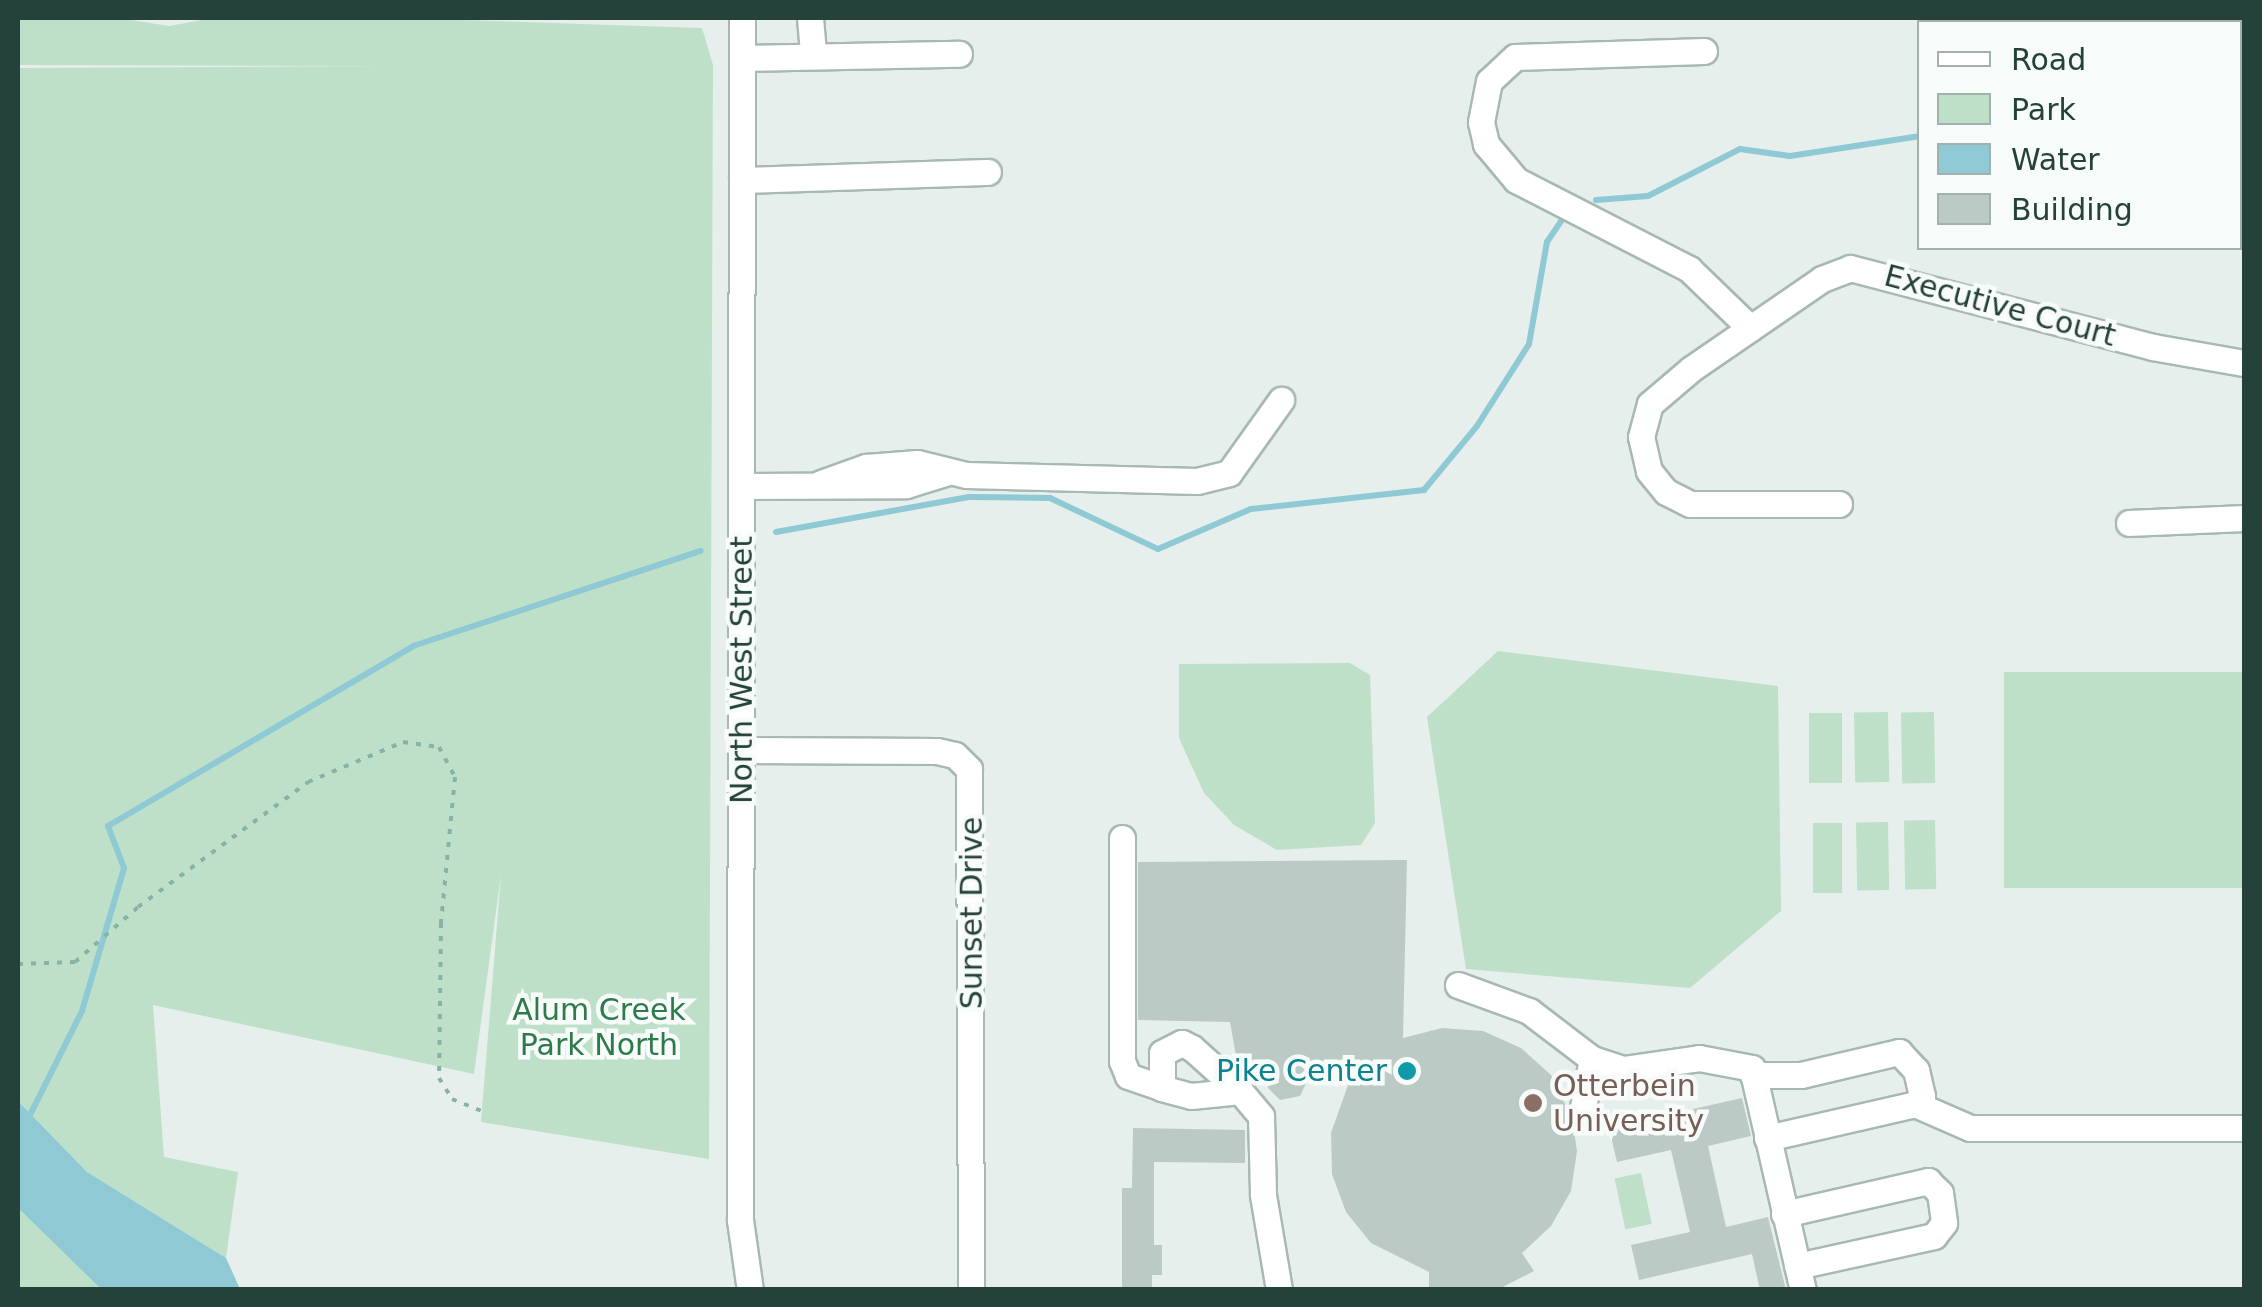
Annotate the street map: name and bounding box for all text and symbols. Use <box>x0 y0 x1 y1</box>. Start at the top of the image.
legend <box>1917 20 2242 250</box>
text: Road <box>2011 42 2086 77</box>
text: Park <box>2011 92 2076 127</box>
text: Water <box>2011 142 2100 177</box>
text: Building <box>2011 192 2133 227</box>
street label: Executive Court <box>1880 258 2120 354</box>
street label: North West Street <box>724 536 760 804</box>
street label: Sunset Drive <box>954 817 990 1009</box>
park label: Alum Creek Park North <box>512 992 686 1062</box>
place label: Pike Center <box>1216 1053 1387 1089</box>
marker: Pike Center <box>1396 1060 1418 1082</box>
place label: Otterbein University <box>1553 1068 1704 1138</box>
marker: Otterbein University <box>1522 1092 1544 1114</box>

